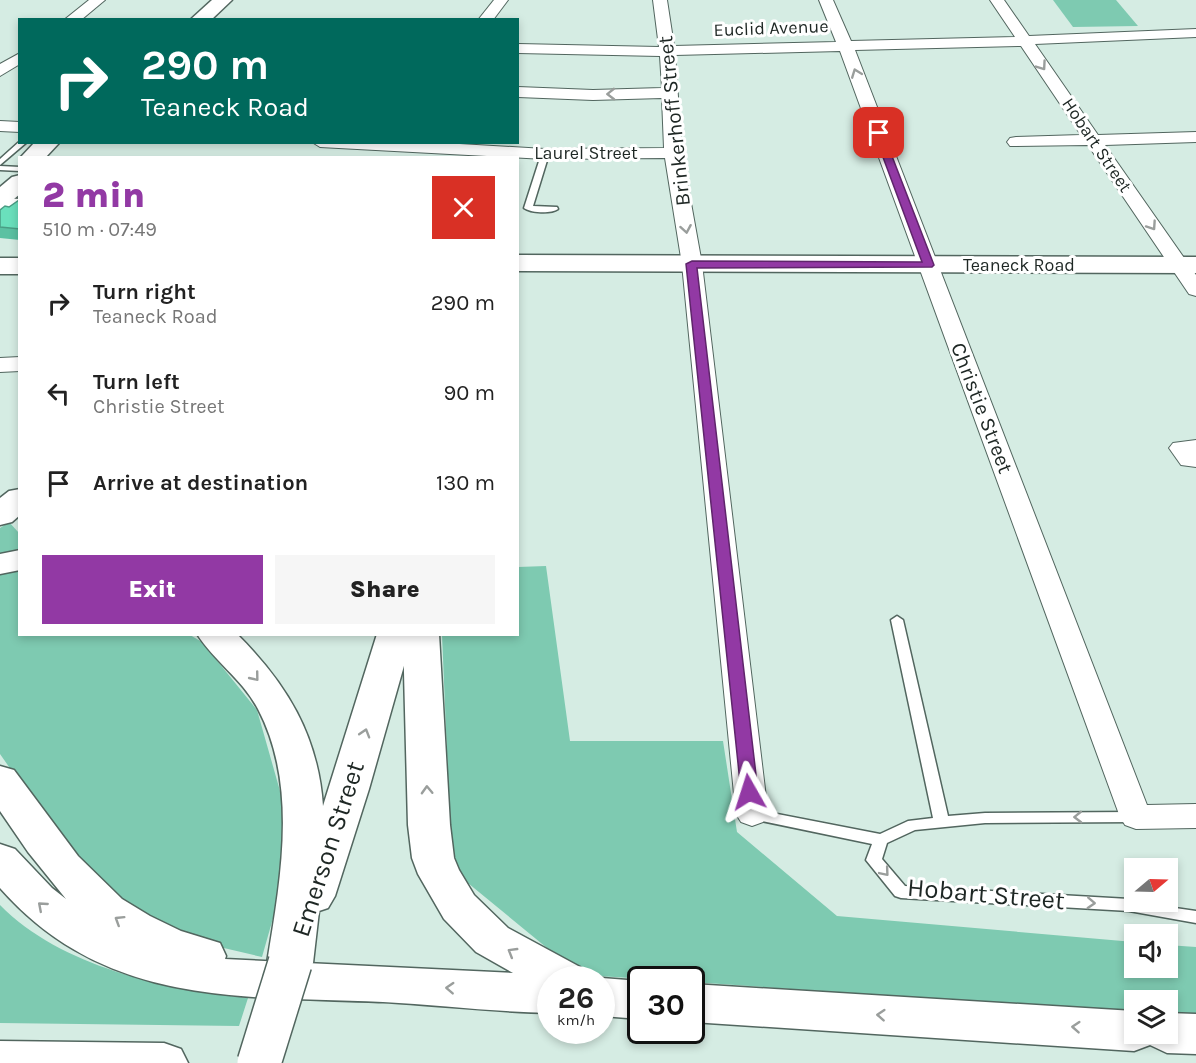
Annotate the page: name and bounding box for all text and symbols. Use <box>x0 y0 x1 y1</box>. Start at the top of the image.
street label: Euclid Avenue <box>713 15 829 41</box>
street label: Brinkerhoff Street <box>653 35 695 207</box>
text: 290 m <box>141 40 269 90</box>
icon: right <box>42 42 120 120</box>
one-way arrow <box>1035 59 1046 70</box>
one-way arrow <box>851 68 863 79</box>
one-way arrow <box>607 88 616 100</box>
text: Teaneck Road <box>141 91 309 123</box>
street label: Hobart Street <box>1057 93 1137 197</box>
pin <box>853 107 904 158</box>
icon: arrive <box>862 116 895 149</box>
street label: Laurel Street <box>534 142 638 164</box>
text: 2 min <box>42 174 145 216</box>
button: close <box>432 176 495 239</box>
text: 510 m · 07:49 <box>42 218 157 241</box>
one-way arrow <box>1145 220 1156 231</box>
one-way arrow <box>679 225 691 234</box>
street label: Teaneck Road <box>963 254 1075 276</box>
text: Turn right <box>93 279 196 305</box>
icon: right <box>42 287 75 320</box>
text: 290 m <box>431 290 495 316</box>
text: Teaneck Road <box>93 305 218 328</box>
street label: Christie Street <box>946 339 1018 477</box>
text: Turn left <box>93 369 180 395</box>
icon: left <box>42 377 75 410</box>
text: 90 m <box>443 380 495 406</box>
text: Christie Street <box>93 395 224 418</box>
icon: arrive <box>42 467 75 500</box>
text: Arrive at destination <box>93 470 308 496</box>
text: 130 m <box>436 470 495 496</box>
button: Exit <box>42 555 263 624</box>
button: Share <box>275 555 495 624</box>
one-way arrow <box>248 670 259 681</box>
one-way arrow <box>358 728 370 739</box>
street label: Emerson Street <box>285 757 371 941</box>
position arrow <box>717 760 781 824</box>
one-way arrow <box>421 785 434 794</box>
one-way arrow <box>1073 811 1082 823</box>
north arrow <box>1124 858 1178 912</box>
map controls <box>1124 858 1178 1044</box>
one-way arrow <box>877 865 888 876</box>
street label: Hobart Street <box>906 872 1066 916</box>
one-way arrow <box>1087 896 1096 909</box>
one-way arrow <box>38 902 49 913</box>
one-way arrow <box>115 915 125 927</box>
button: sound <box>1124 924 1178 978</box>
one-way arrow <box>508 948 518 959</box>
speed limit sign: 30 <box>627 966 705 1044</box>
text: 26 <box>558 980 594 1016</box>
one-way arrow <box>446 982 455 995</box>
button: layers <box>1124 990 1178 1044</box>
one-way arrow <box>876 1008 885 1021</box>
text: km/h <box>557 1011 595 1029</box>
one-way arrow <box>1071 1020 1080 1033</box>

